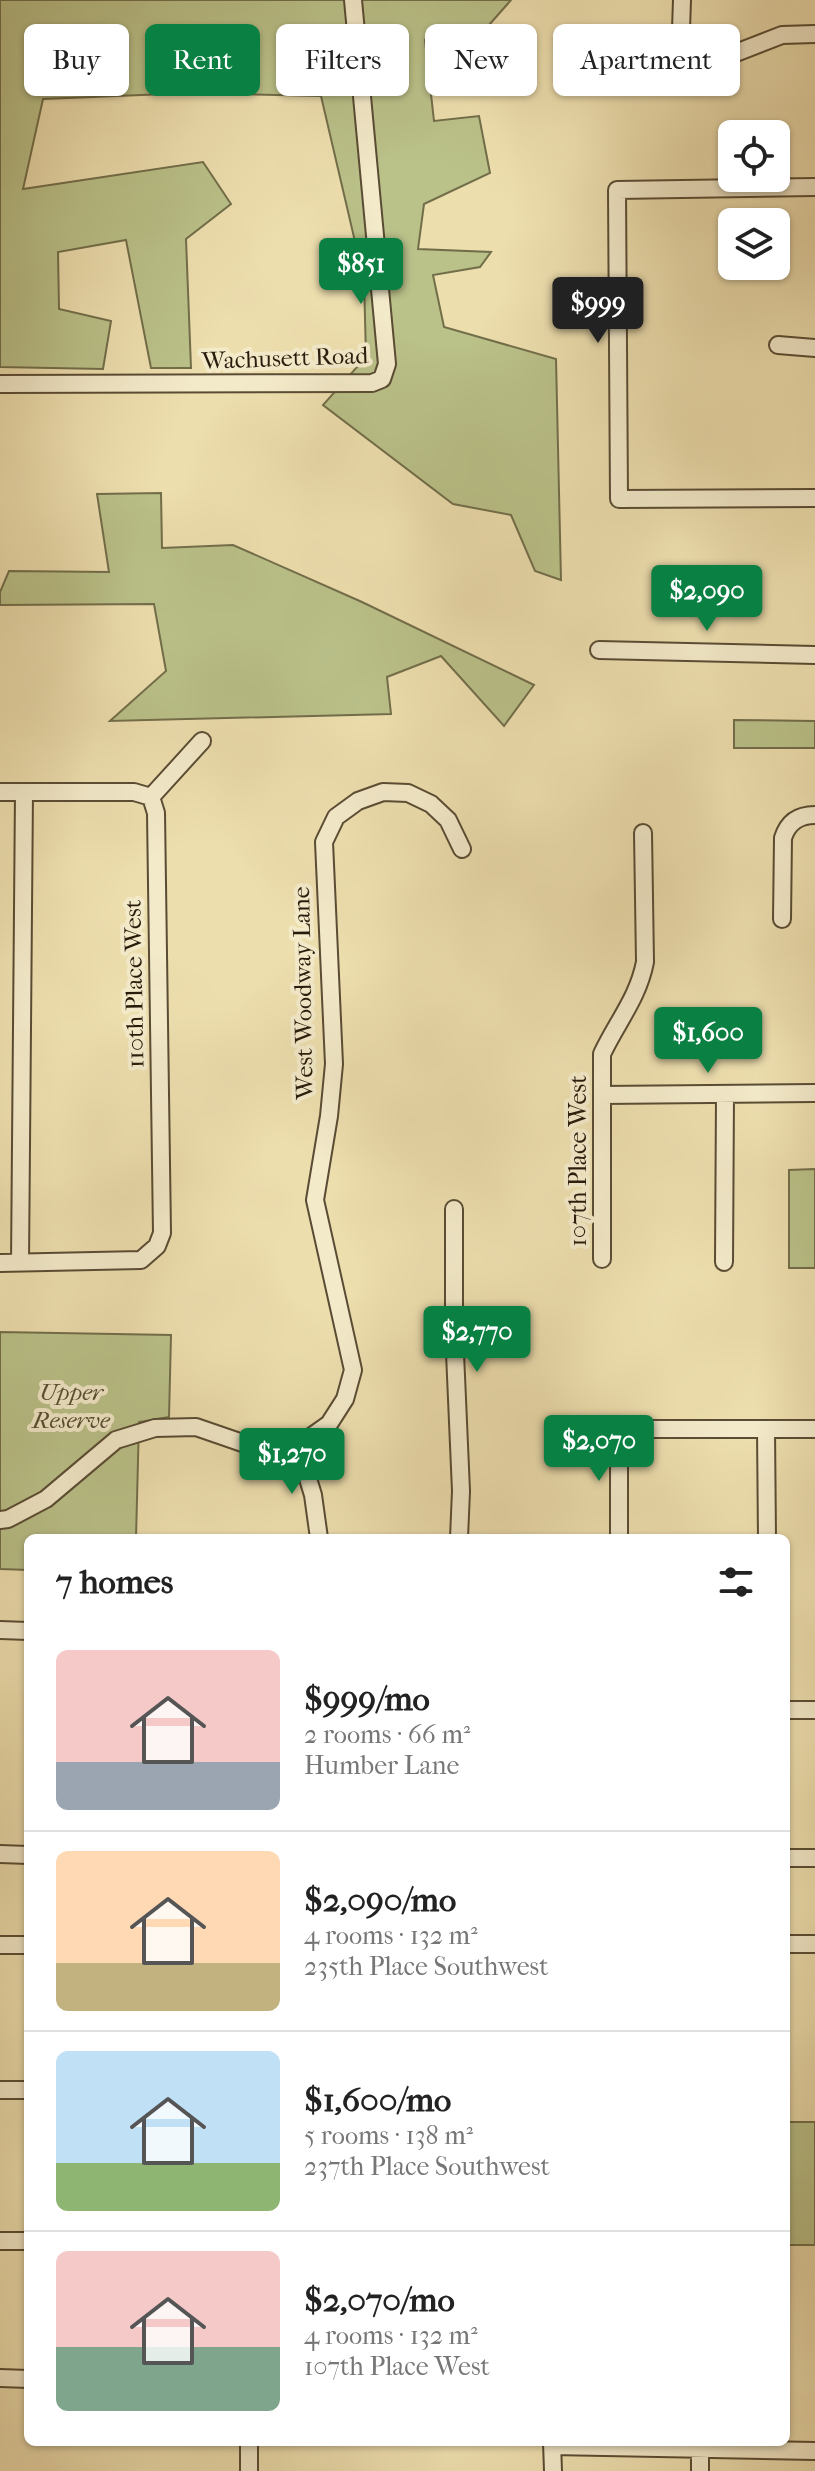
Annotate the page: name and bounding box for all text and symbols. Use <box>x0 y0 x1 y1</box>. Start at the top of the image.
chip: Buy <box>24 24 129 96</box>
chip: Rent <box>145 24 260 96</box>
chip: Filters <box>276 24 409 96</box>
chip: New <box>425 24 537 96</box>
chip: Apartment <box>553 24 740 96</box>
map controls <box>718 120 790 280</box>
button: locate <box>718 120 790 192</box>
button: layers <box>718 208 790 280</box>
pin: $851 <box>314 238 408 306</box>
text: $851 <box>337 248 385 279</box>
pin: $999 <box>551 277 645 345</box>
text: $999 <box>570 287 626 318</box>
street label: Wachusett Road <box>200 341 370 375</box>
pin: $2,090 <box>642 565 772 633</box>
text: $2,090 <box>669 575 745 606</box>
street label: West Woodway Lane <box>287 886 319 1101</box>
street label: 110th Place West <box>119 899 149 1068</box>
pin: $1,600 <box>643 1007 773 1075</box>
text: $1,600 <box>672 1017 744 1048</box>
street label: 107th Place West <box>564 1075 592 1247</box>
pin: $2,770 <box>412 1306 542 1374</box>
text: $2,770 <box>442 1316 512 1347</box>
park label: Upper Reserve <box>30 1378 111 1434</box>
pin: $2,070 <box>534 1415 664 1483</box>
text: $2,070 <box>562 1425 636 1456</box>
pin: $1,270 <box>227 1428 357 1496</box>
text: $1,270 <box>257 1438 327 1469</box>
icon: filters <box>714 1560 758 1604</box>
text: 7 homes <box>56 1562 173 1602</box>
text: $999/mo <box>304 1679 430 1719</box>
icon: home <box>120 1682 216 1778</box>
text: 2 rooms · 66 m² <box>304 1719 470 1750</box>
text: Humber Lane <box>304 1750 459 1781</box>
text: $2,090/mo <box>304 1880 456 1920</box>
icon: home <box>120 1883 216 1979</box>
text: 4 rooms · 132 m² <box>304 1920 478 1951</box>
text: 235th Place Southwest <box>304 1951 548 1982</box>
text: $1,600/mo <box>304 2080 451 2120</box>
icon: home <box>120 2083 216 2179</box>
text: 5 rooms · 138 m² <box>304 2120 473 2151</box>
text: 237th Place Southwest <box>304 2151 550 2182</box>
text: $2,070/mo <box>304 2280 455 2320</box>
icon: home <box>120 2283 216 2379</box>
text: 4 rooms · 132 m² <box>304 2320 478 2351</box>
text: 107th Place West <box>304 2351 490 2382</box>

